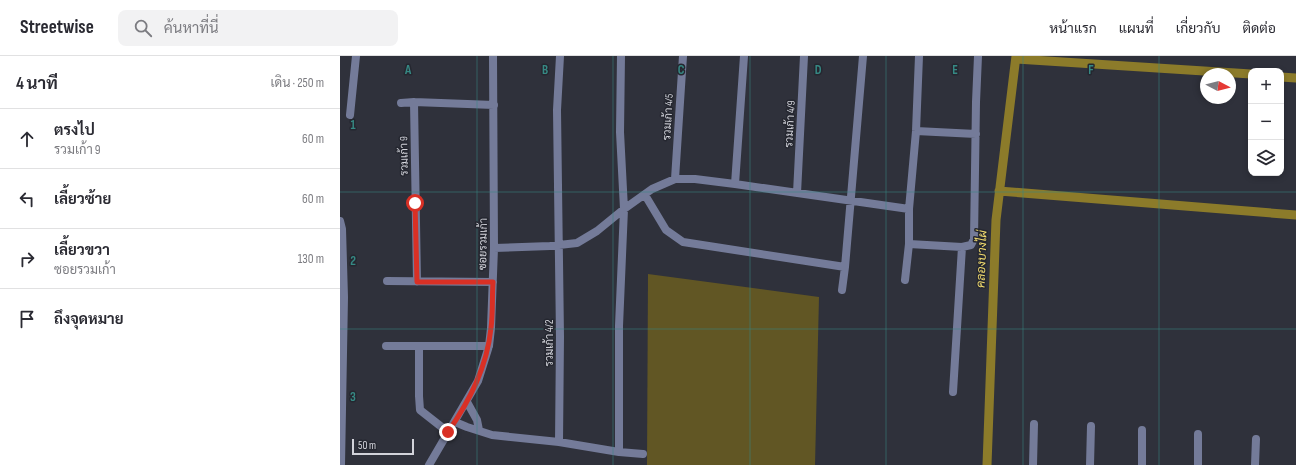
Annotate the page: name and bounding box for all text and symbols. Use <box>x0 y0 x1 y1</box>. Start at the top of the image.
search box <box>118 10 398 46</box>
text: Streetwise <box>20 16 94 39</box>
icon: search <box>132 17 154 39</box>
text: ค้นหาที่นี่ <box>164 19 219 38</box>
text: หน้าแรก <box>1049 20 1097 37</box>
text: แผนที่ <box>1119 20 1154 37</box>
text: เกี่ยวกับ <box>1176 20 1220 37</box>
text: ติดต่อ <box>1242 20 1276 37</box>
text: A <box>404 62 412 78</box>
text: B <box>542 62 548 78</box>
text: C <box>678 62 685 78</box>
text: D <box>815 62 822 78</box>
text: E <box>952 62 958 78</box>
text: F <box>1088 62 1094 78</box>
north arrow <box>1200 68 1236 104</box>
map controls <box>1248 68 1284 176</box>
button: + <box>1248 68 1284 104</box>
text: 4 นาที <box>16 74 58 94</box>
text: เดิน · 250 m <box>270 75 324 91</box>
street label: รวมเก้า 4/5 <box>659 93 676 141</box>
street label: รวมเก้า 4/9 <box>781 100 798 148</box>
button: − <box>1248 104 1284 140</box>
text: 1 <box>350 117 356 133</box>
text: ตรงไป <box>54 121 95 140</box>
icon: ahead <box>16 128 38 150</box>
text: 60 m <box>302 131 324 147</box>
street label: รวมเก้า 9 <box>396 136 411 176</box>
button: layers <box>1248 140 1284 176</box>
text: รวมเก้า 9 <box>54 142 101 158</box>
icon: left <box>16 188 38 210</box>
text: เลี้ยวซ้าย <box>54 190 111 209</box>
text: 60 m <box>302 191 324 207</box>
route start <box>406 194 424 212</box>
street label: ซอยรวมเก้า <box>475 218 490 270</box>
water label: คลองบางไผ่ <box>972 229 991 288</box>
text: เลี้ยวขวา <box>54 241 110 260</box>
icon: right <box>16 248 38 270</box>
text: 130 m <box>298 251 324 267</box>
text: 2 <box>350 253 356 269</box>
text: ซอยรวมเก้า <box>54 262 116 278</box>
icon: arrive <box>16 308 38 330</box>
text: ถึงจุดหมาย <box>54 310 124 329</box>
street label: รวมเก้า 4/2 <box>542 319 556 366</box>
text: 3 <box>350 389 356 405</box>
route end <box>439 423 457 441</box>
scale bar <box>352 437 414 456</box>
text: 50 m <box>358 439 376 452</box>

